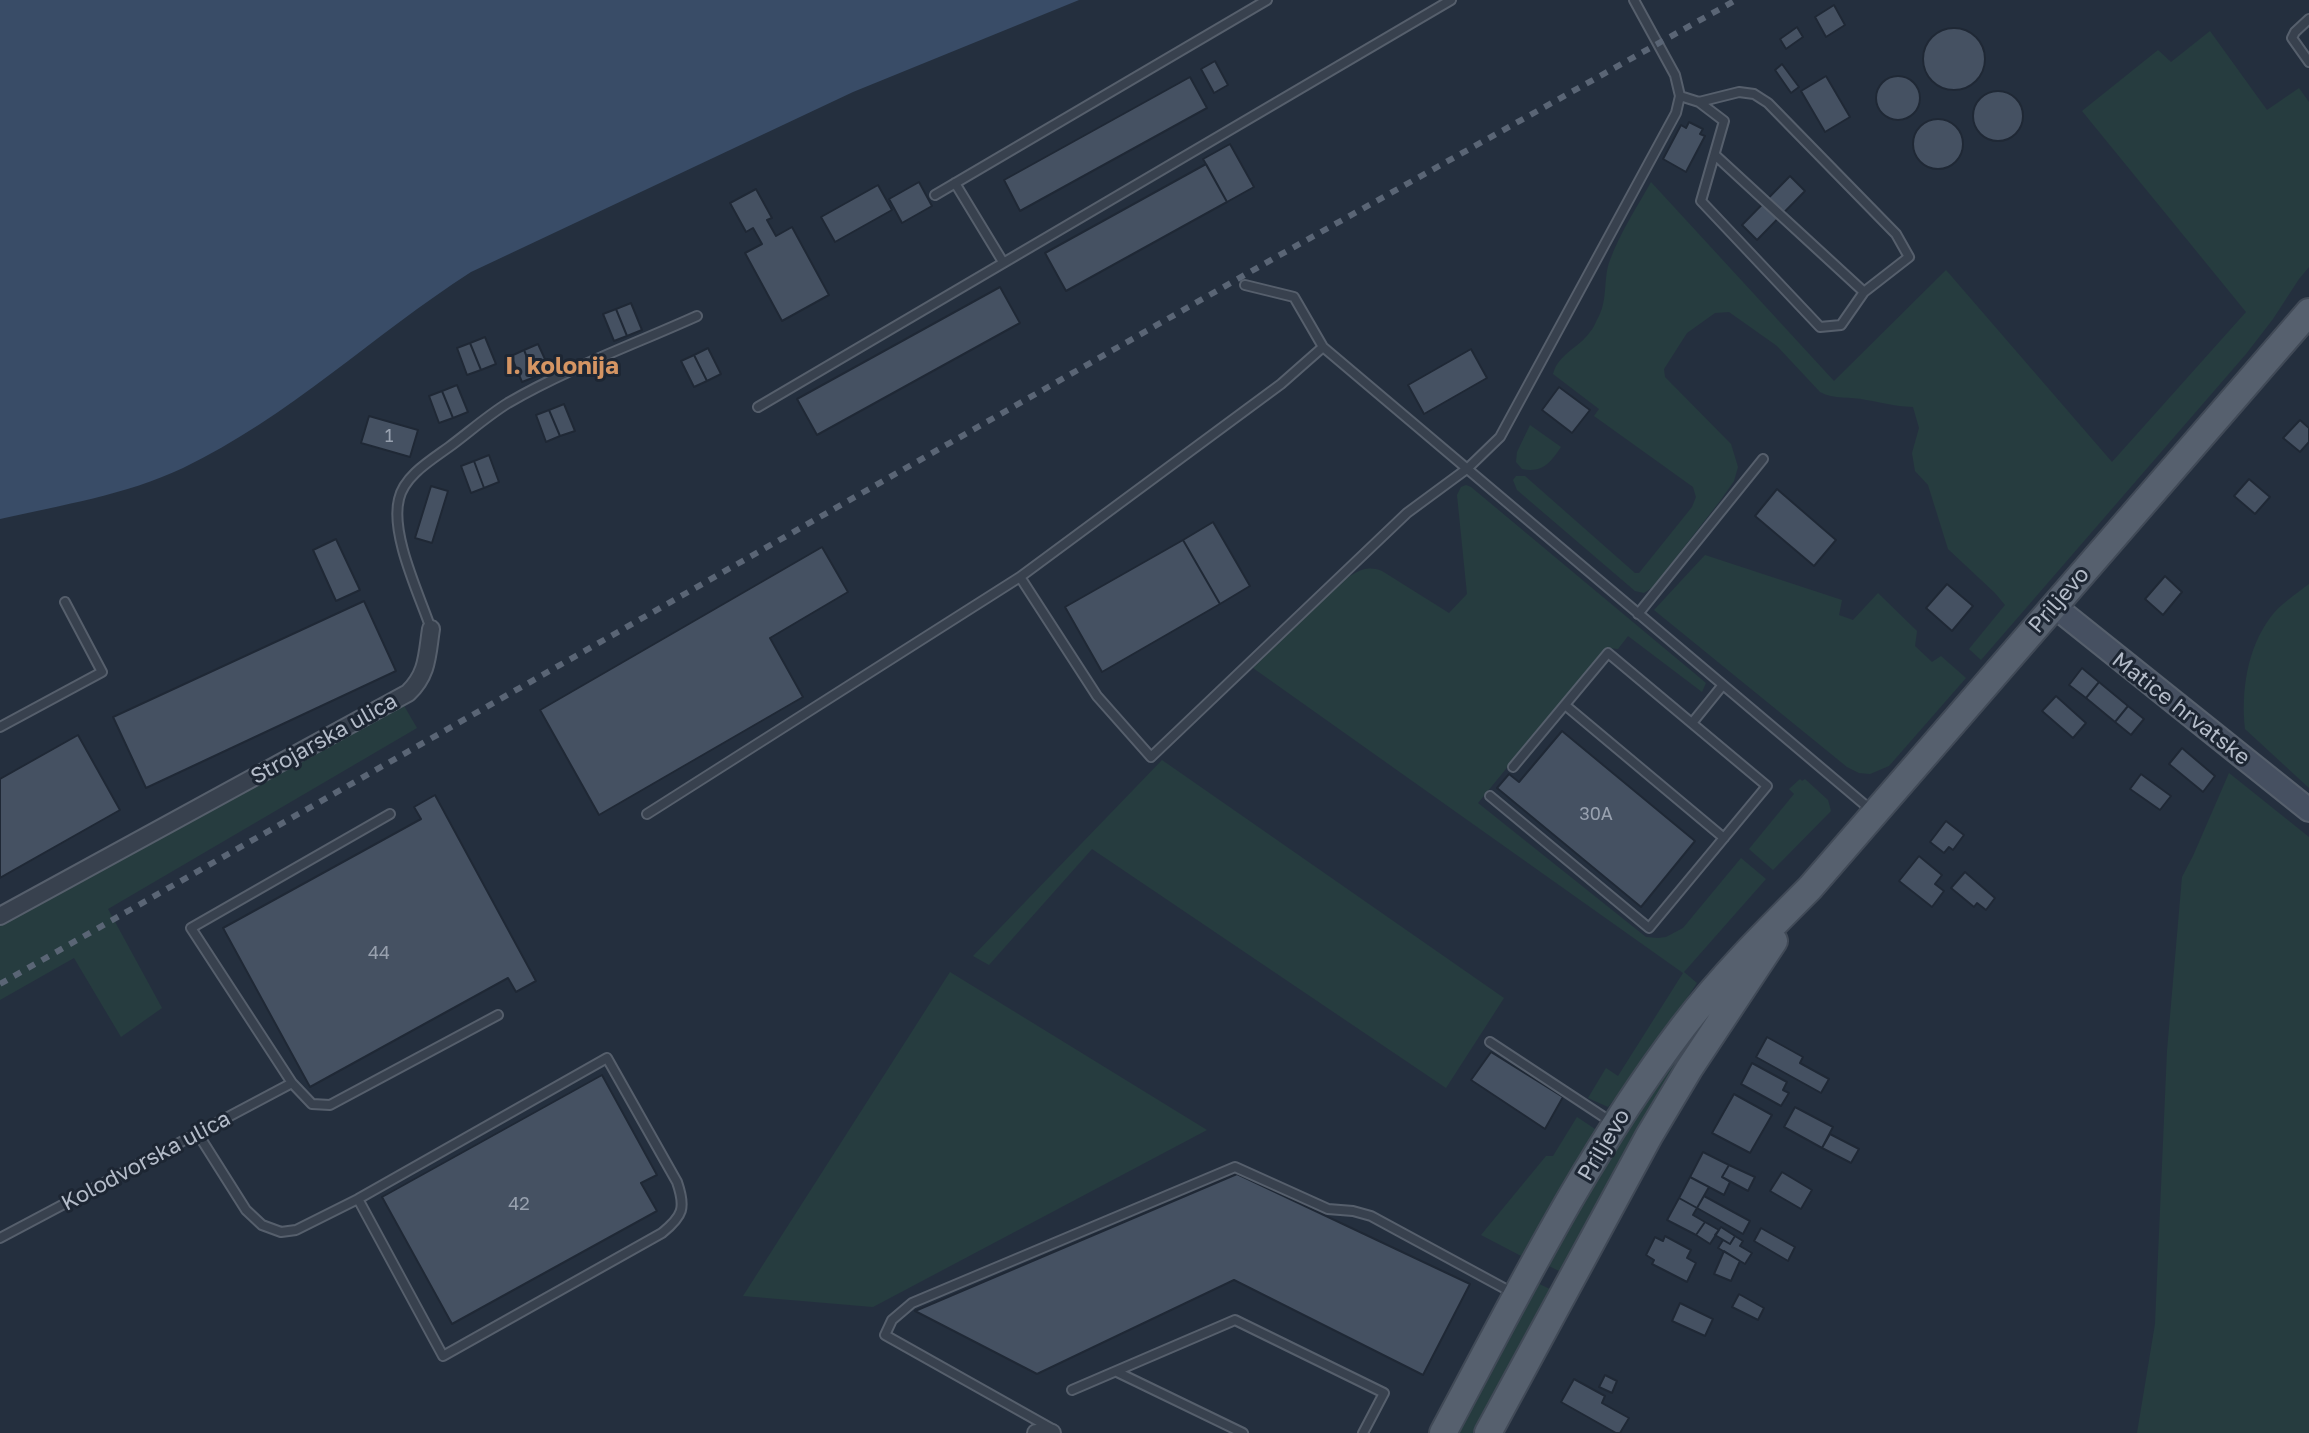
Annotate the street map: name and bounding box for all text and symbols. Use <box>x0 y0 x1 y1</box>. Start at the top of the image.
district label: I. kolonija <box>505 352 619 380</box>
house number: 1 <box>385 425 393 447</box>
street label: Priljevo <box>2023 561 2095 639</box>
street label: Matice hrvatske <box>2107 647 2255 771</box>
street label: Strojarska ulica <box>246 688 402 790</box>
house number: 30A <box>1579 803 1613 825</box>
house number: 44 <box>368 942 390 964</box>
street label: Priljevo <box>1572 1104 1636 1186</box>
street label: Kolodvorska ulica <box>57 1105 235 1217</box>
house number: 42 <box>508 1193 530 1215</box>

